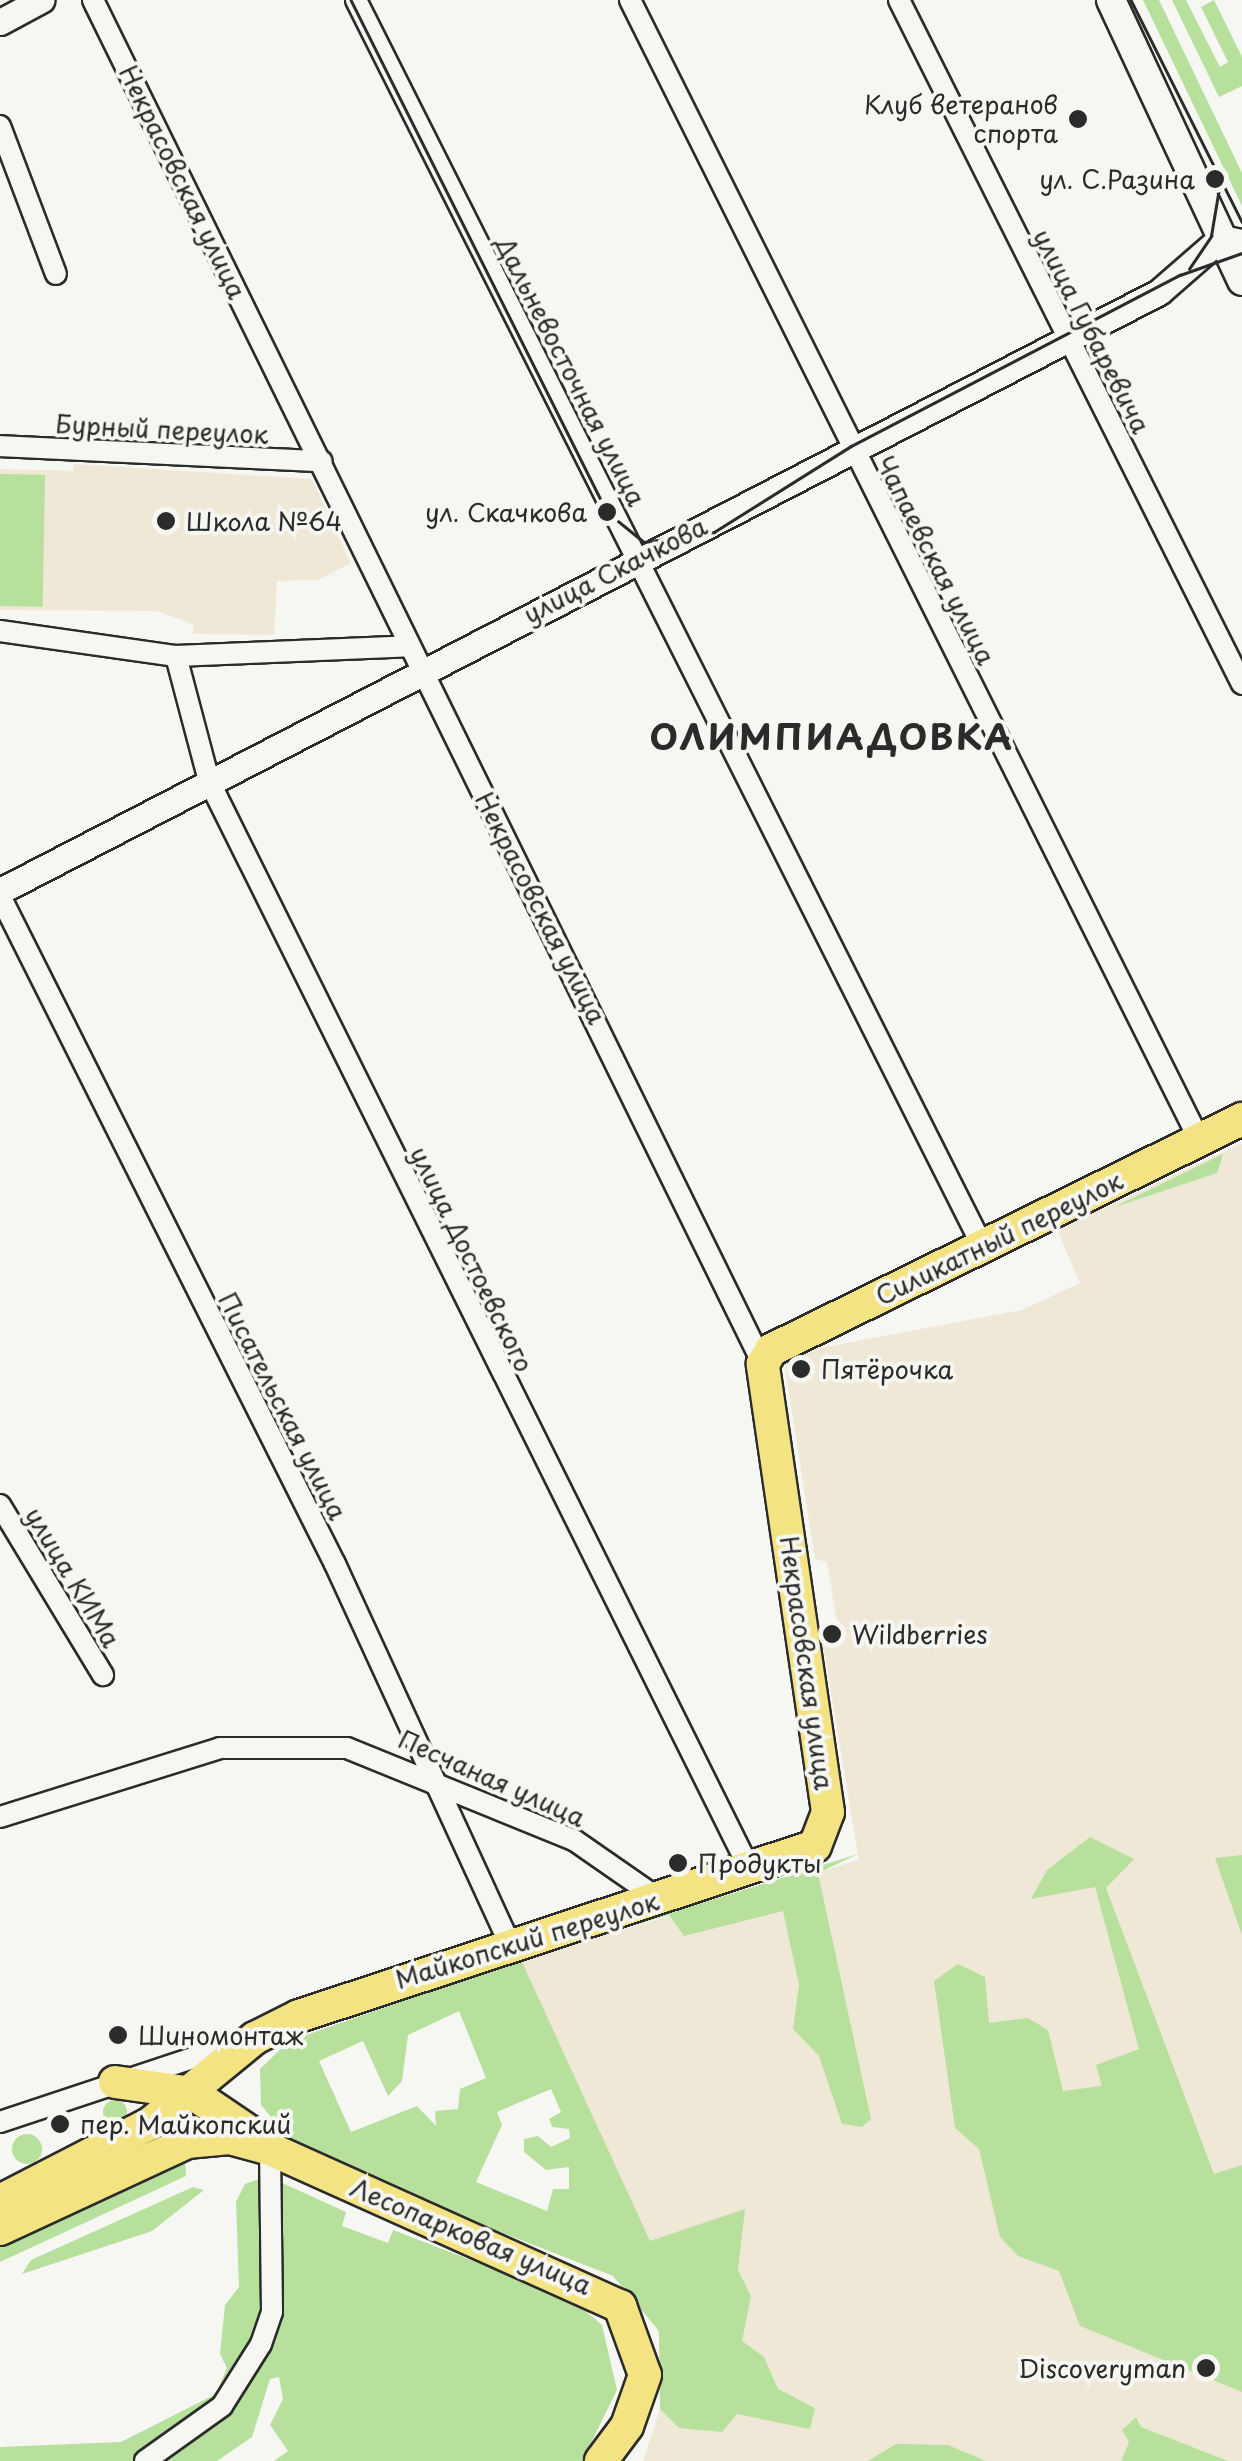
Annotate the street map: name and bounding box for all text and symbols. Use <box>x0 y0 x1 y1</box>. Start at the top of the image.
street label: Некрасовская улица <box>113 60 253 304</box>
place label: Клуб ветеранов спорта <box>863 90 1058 149</box>
marker: Клуб ветеранов спорта <box>1067 108 1089 130</box>
place label: ул. С.Разина <box>1039 164 1195 194</box>
marker: ул. С.Разина <box>1204 168 1226 190</box>
street label: улица Губаревича <box>1027 223 1157 439</box>
street label: Дальневосточная улица <box>490 231 652 511</box>
street label: Бурный переулок <box>54 408 270 450</box>
street label: Чапаевская улица <box>870 450 1002 670</box>
place label: ул. Скачкова <box>425 497 587 527</box>
marker: ул. Скачкова <box>596 501 618 523</box>
place label: Школа №64 <box>186 506 343 536</box>
marker: Школа №64 <box>155 510 177 532</box>
street label: улица Скачкова <box>518 511 712 629</box>
district label: ОЛИМПИАДОВКА <box>654 715 1010 757</box>
street label: Некрасовская улица <box>469 787 613 1029</box>
street label: улица Достоевского <box>404 1141 540 1377</box>
street label: Силикатный переулок <box>871 1165 1127 1311</box>
street label: Писательская улица <box>212 1287 354 1525</box>
place label: Пятёрочка <box>821 1354 953 1384</box>
marker: Пятёрочка <box>790 1358 812 1380</box>
street label: улица КИМа <box>19 1501 127 1653</box>
street label: Некрасовская улица <box>774 1534 840 1792</box>
place label: Wildberries <box>852 1619 988 1649</box>
marker: Wildberries <box>821 1623 843 1645</box>
street label: Песчаная улица <box>394 1723 590 1833</box>
place label: Продукты <box>698 1848 821 1878</box>
marker: Продукты <box>667 1852 689 1874</box>
street label: Майкопский переулок <box>392 1886 662 1994</box>
place label: Шиномонтаж <box>138 2020 303 2050</box>
marker: Шиномонтаж <box>107 2024 129 2046</box>
place label: пер. Майкопский <box>80 2109 292 2139</box>
marker: пер. Майкопский <box>49 2113 71 2135</box>
street label: Лесопарковая улица <box>346 2172 596 2300</box>
place label: Discoveryman <box>1018 2353 1186 2383</box>
marker: Discoveryman <box>1195 2357 1217 2379</box>

